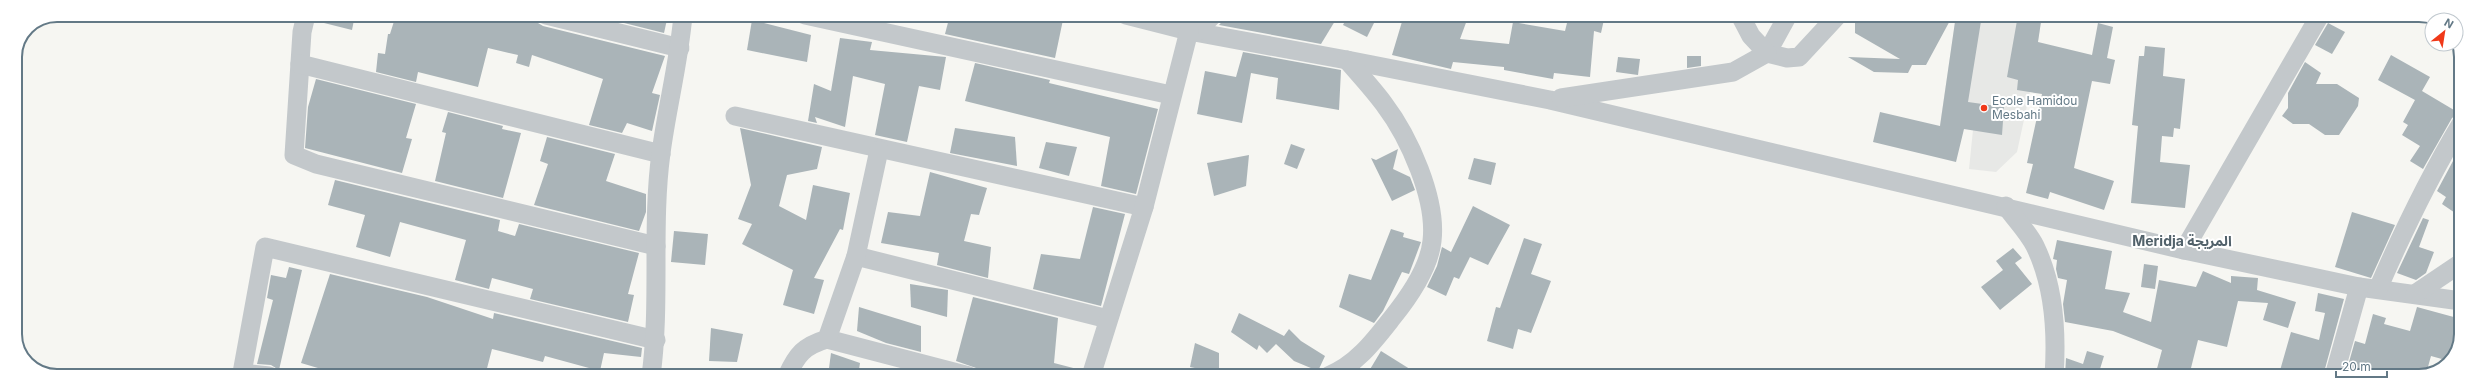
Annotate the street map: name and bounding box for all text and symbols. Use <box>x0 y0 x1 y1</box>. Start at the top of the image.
north arrow <box>2424 12 2464 52</box>
text: N <box>2442 15 2456 31</box>
place label: Ecole Hamidou Mesbahi <box>1992 93 2077 122</box>
marker: Ecole Hamidou Mesbahi <box>1979 103 1989 113</box>
district label: Meridja المريجة <box>2132 232 2232 250</box>
scale bar <box>2336 353 2387 379</box>
text: 20 m <box>2342 359 2371 374</box>

